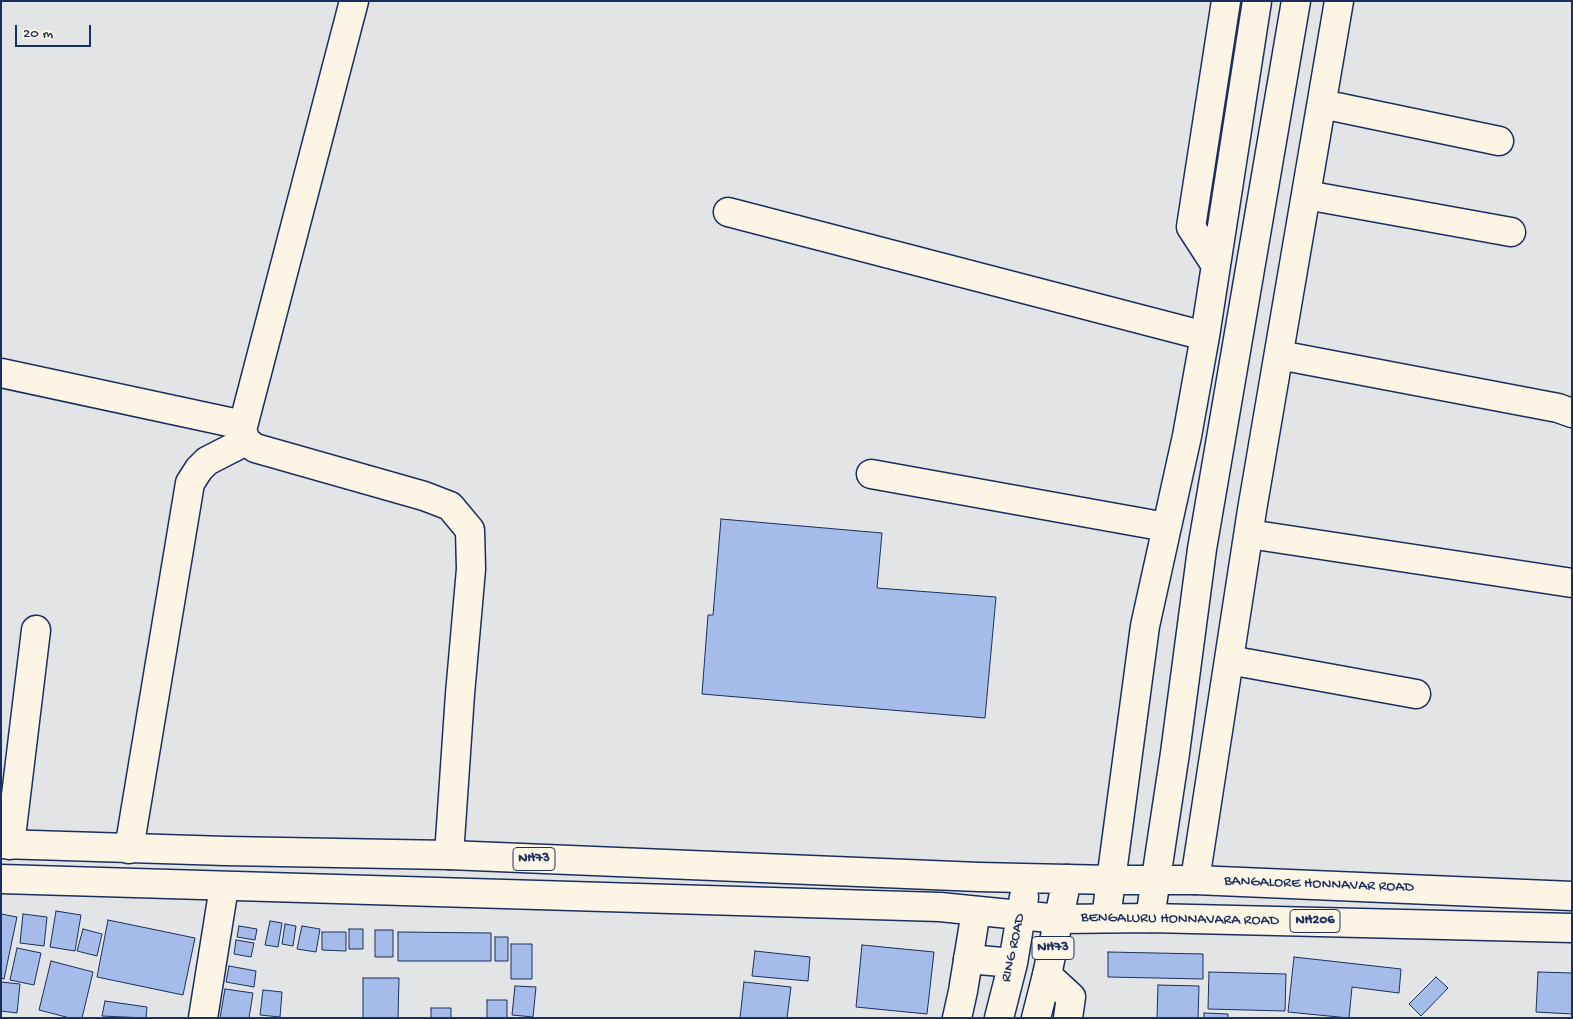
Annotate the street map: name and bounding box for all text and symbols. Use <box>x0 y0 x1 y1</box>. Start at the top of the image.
scale bar <box>18 15 94 47</box>
text: 20 m <box>23 25 53 43</box>
road number: NH73 <box>513 848 555 871</box>
street label: BANGALORE HONNAVAR ROAD <box>1224 873 1414 897</box>
street label: BENGALURU HONNAVARA ROAD <box>1081 909 1279 931</box>
road number: NH206 <box>1290 909 1340 932</box>
street label: RING ROAD <box>998 912 1030 984</box>
road number: NH73 <box>1032 936 1074 960</box>

